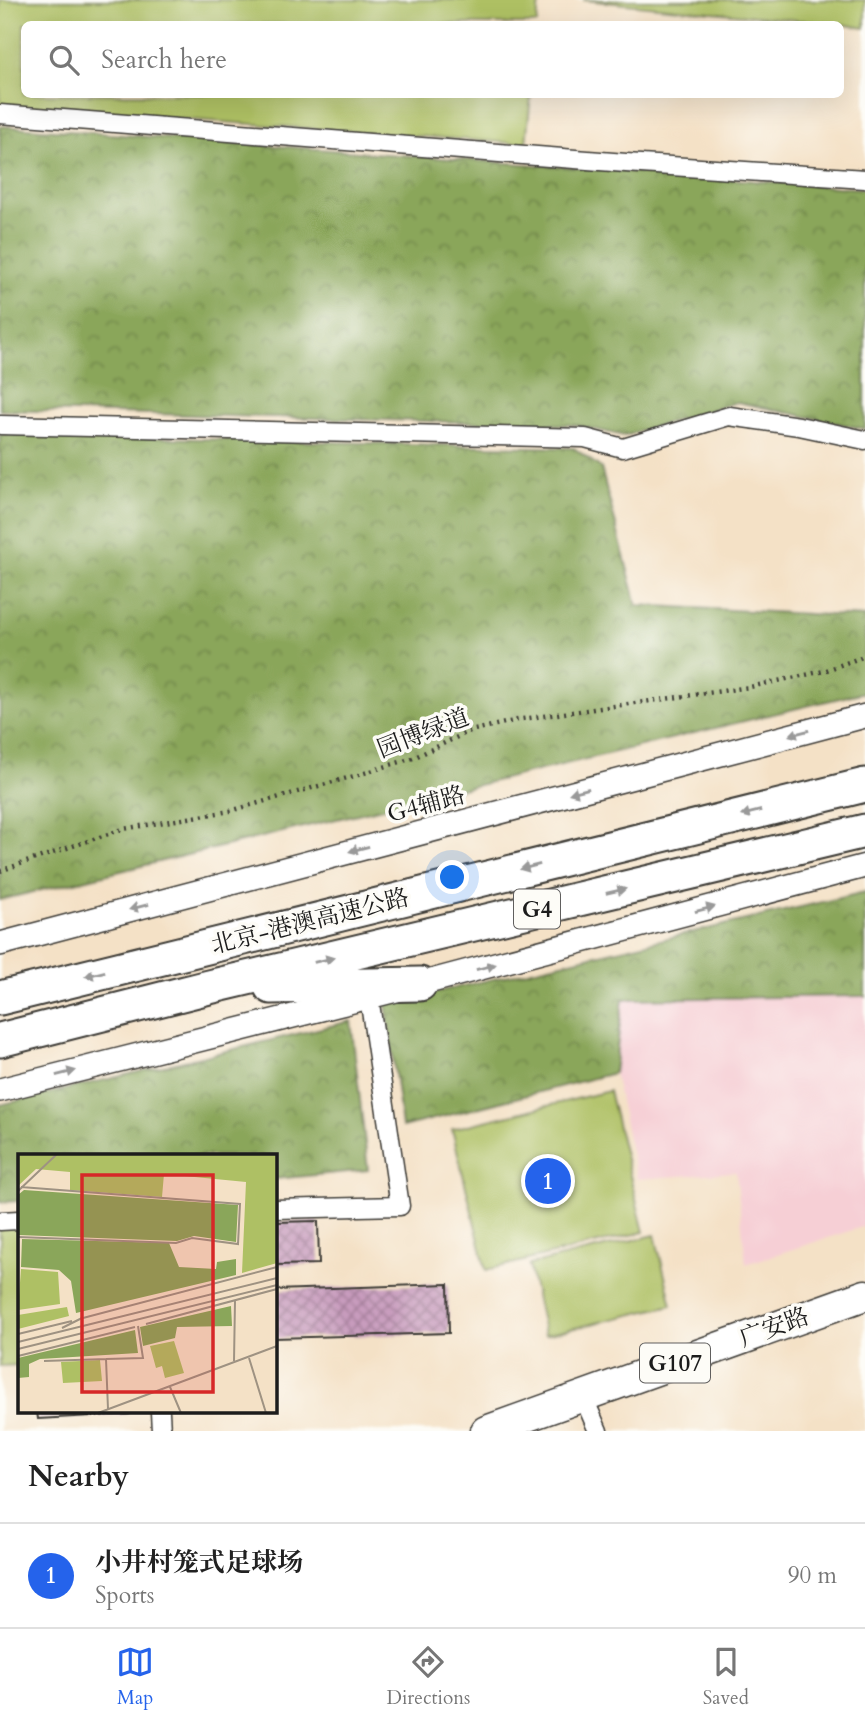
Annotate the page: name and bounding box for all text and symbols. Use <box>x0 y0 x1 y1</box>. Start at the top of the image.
search box <box>21 21 844 98</box>
icon: search <box>45 41 83 79</box>
text: Search here <box>101 42 227 77</box>
street label: 园博绿道 <box>372 701 474 766</box>
one-way arrow <box>788 728 810 739</box>
street label: G4辅路 <box>384 778 469 831</box>
one-way arrow <box>568 786 590 797</box>
one-way arrow <box>740 808 762 819</box>
one-way arrow <box>348 844 370 855</box>
your location <box>435 860 469 894</box>
one-way arrow <box>519 862 541 873</box>
street label: 北京-港澳高速公路 <box>208 881 412 962</box>
one-way arrow <box>605 885 627 896</box>
road number: G4 <box>514 890 560 928</box>
one-way arrow <box>128 902 150 913</box>
one-way arrow <box>695 903 716 913</box>
one-way arrow <box>313 954 335 965</box>
one-way arrow <box>475 961 497 972</box>
one-way arrow <box>84 969 106 980</box>
one-way arrow <box>55 1067 77 1078</box>
inset map <box>18 1154 276 1414</box>
pin: 1 <box>525 1155 571 1207</box>
street label: 广安路 <box>735 1300 814 1355</box>
road number: G107 <box>640 1344 710 1382</box>
text: Nearby <box>28 1456 129 1497</box>
text: 小井村笼式足球场 <box>95 1545 303 1580</box>
text: 1 <box>45 1560 57 1591</box>
text: 90 m <box>788 1560 837 1591</box>
text: Sports <box>95 1580 155 1611</box>
tab: Map <box>116 1643 154 1711</box>
tab: Directions <box>387 1643 470 1711</box>
tab: Saved <box>703 1643 749 1711</box>

